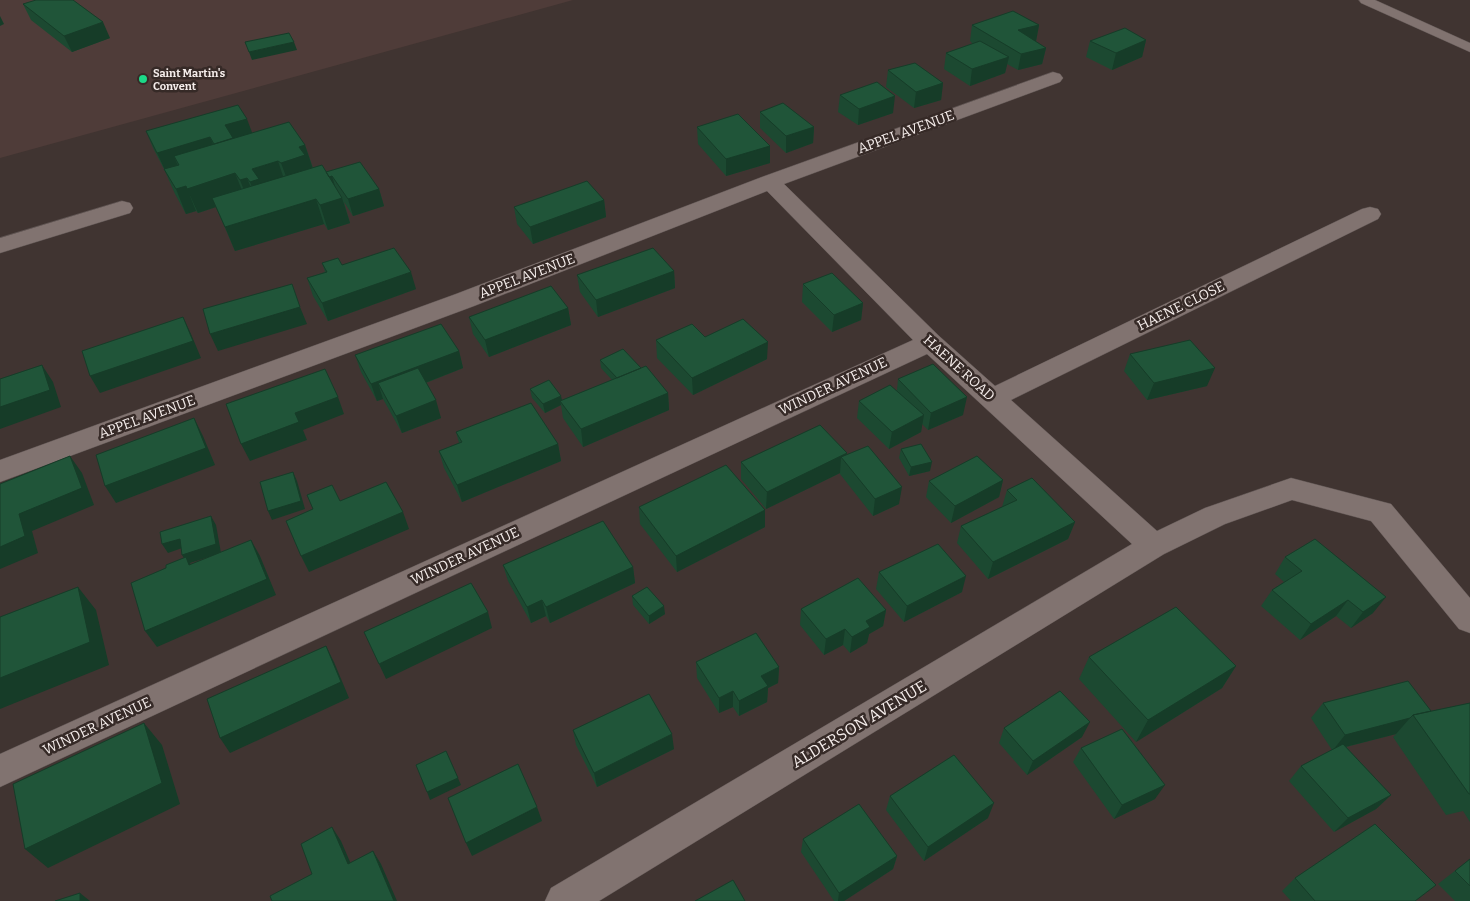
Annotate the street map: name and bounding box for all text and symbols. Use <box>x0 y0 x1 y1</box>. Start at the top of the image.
place label: Saint Martin's Convent <box>153 67 226 93</box>
marker: Saint Martin's Convent <box>137 73 149 85</box>
street label: APPEL AVENUE <box>855 107 957 157</box>
street label: APPEL AVENUE <box>477 250 577 302</box>
street label: HAENE CLOSE <box>1135 278 1227 334</box>
street label: HAENE ROAD <box>920 332 998 404</box>
street label: WINDER AVENUE <box>776 353 890 419</box>
street label: APPEL AVENUE <box>96 392 198 442</box>
street label: WINDER AVENUE <box>408 523 522 589</box>
street label: ALDERSON AVENUE <box>788 676 930 772</box>
street label: WINDER AVENUE <box>40 693 154 759</box>

